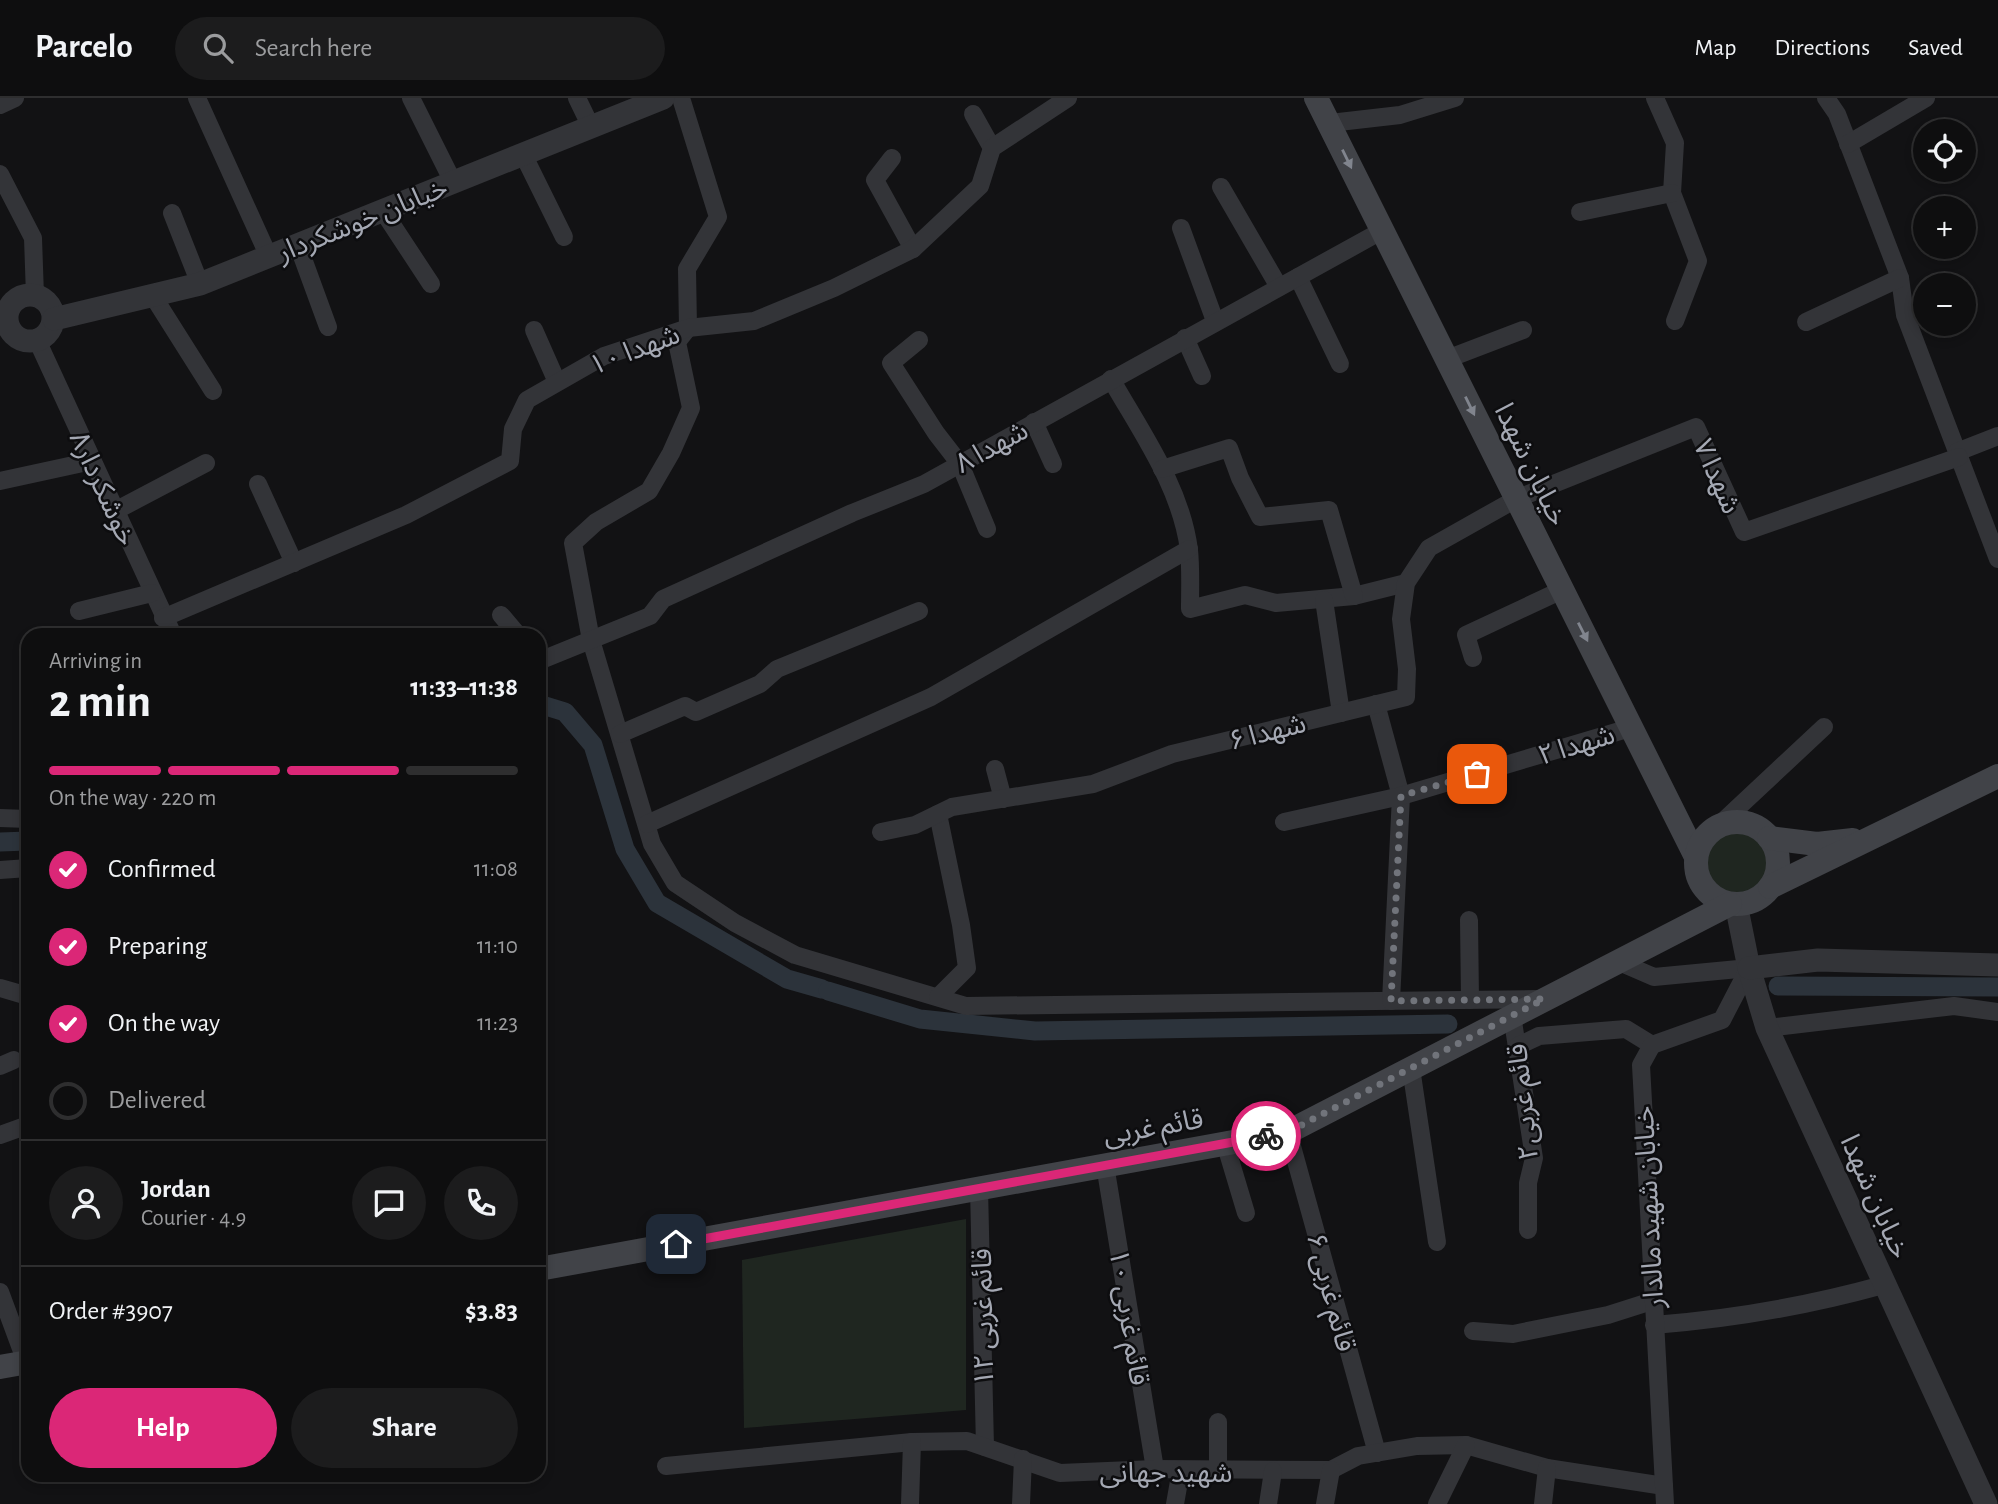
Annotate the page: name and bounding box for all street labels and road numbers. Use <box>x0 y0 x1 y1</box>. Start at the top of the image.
street label: خیابان خوشکردار <box>273 174 452 269</box>
street label: شهدا ۱۰ <box>586 321 684 381</box>
street label: خیابان شهدا <box>1489 399 1572 530</box>
street label: شهدا ۸ <box>951 417 1033 479</box>
street label: خوشکردار۸ <box>63 427 141 551</box>
street label: شهدا ۷ <box>1687 435 1745 518</box>
street label: شهدا ۶ <box>1226 710 1309 756</box>
street label: شهدا ۲ <box>1535 721 1618 771</box>
street label: ۲قائم غربی <box>1504 1041 1550 1161</box>
street label: قائم غربی <box>1101 1105 1207 1156</box>
street label: خیابان شهید مالدار <box>1631 1105 1670 1310</box>
street label: خیابان شهدا <box>1834 1131 1914 1263</box>
street label: قائم غربی ۶ <box>1295 1230 1359 1356</box>
street label: قائم غربی ۱۰ <box>1098 1247 1153 1388</box>
street label: قائم غربی ۱۲ <box>969 1248 1005 1386</box>
street label: شهید جهانی <box>1099 1460 1233 1489</box>

